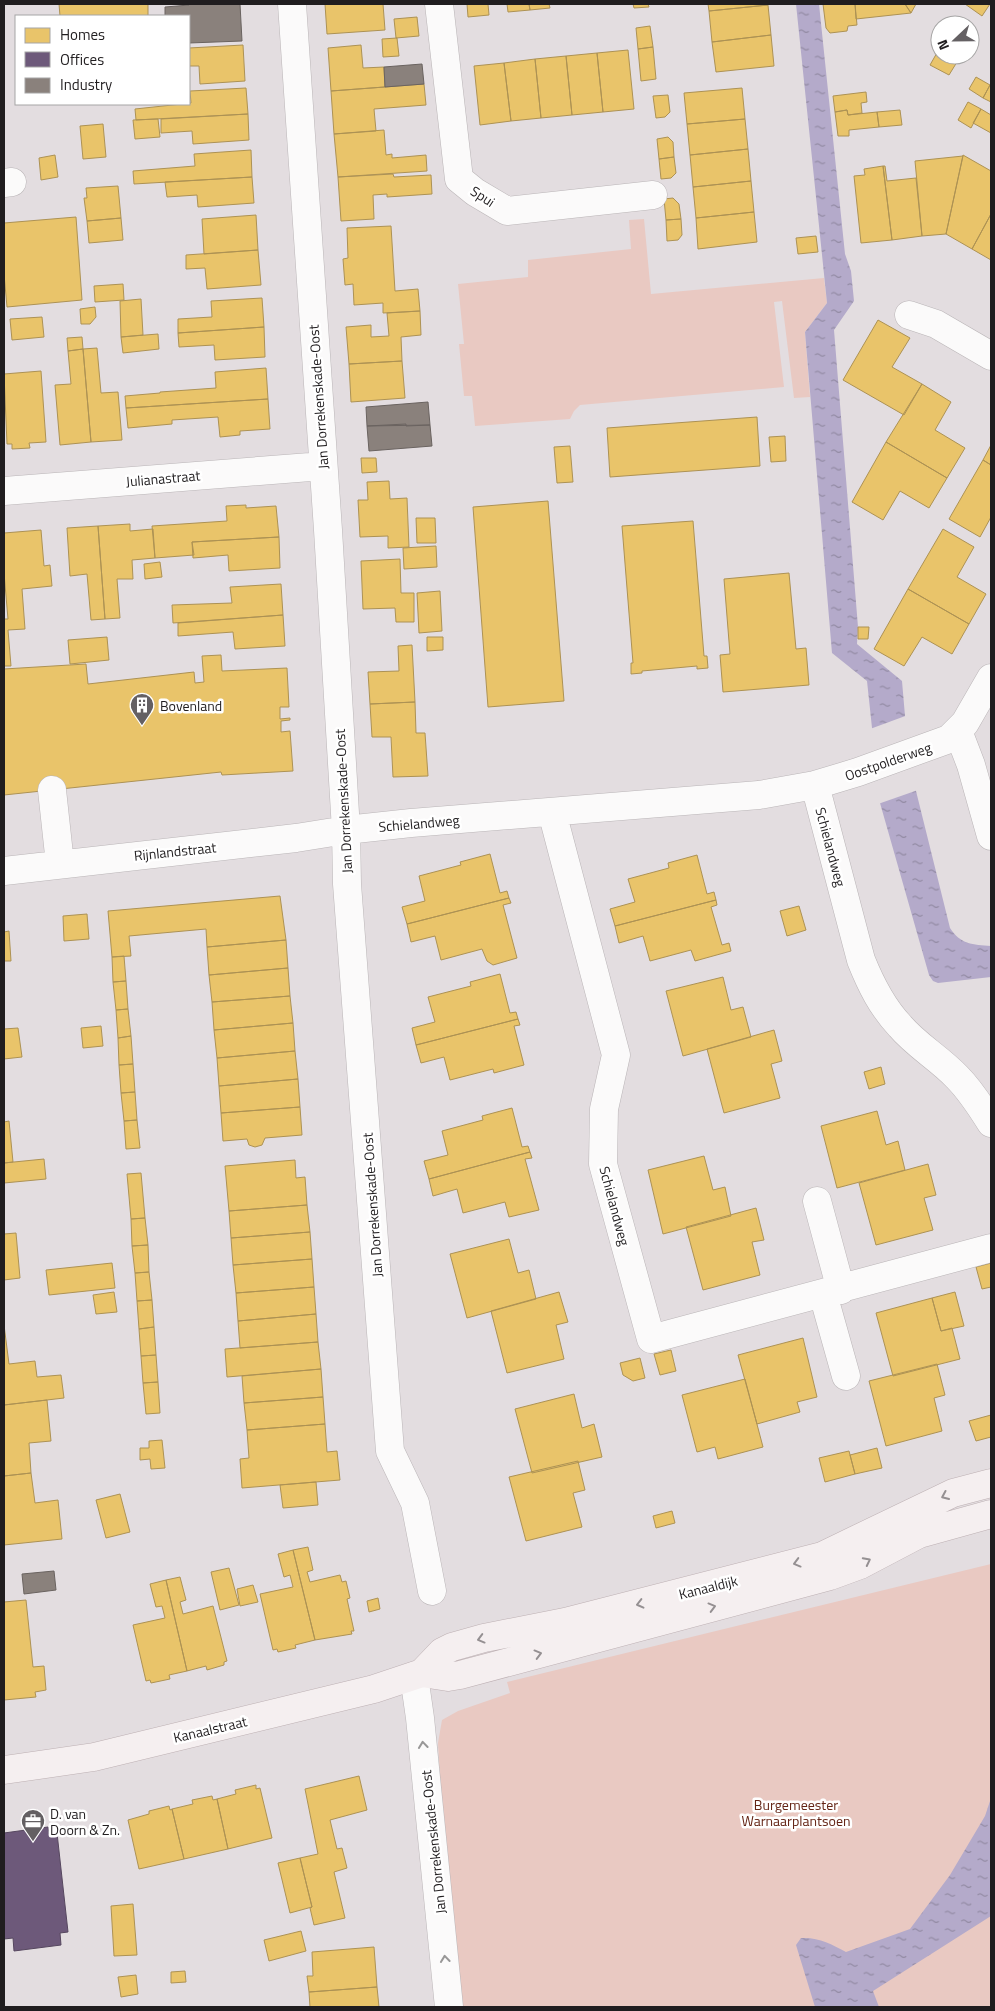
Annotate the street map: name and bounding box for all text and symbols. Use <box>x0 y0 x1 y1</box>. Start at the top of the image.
legend <box>15 15 190 105</box>
north arrow <box>930 15 980 65</box>
text: Homes <box>60 23 105 46</box>
text: N <box>931 37 954 53</box>
text: Offices <box>60 48 104 71</box>
text: Industry <box>60 73 112 96</box>
street label: Spui <box>467 180 499 212</box>
street label: Jan Dorrekenskade-Oost <box>302 324 334 470</box>
street label: Julianastraat <box>125 464 201 492</box>
building icon: Bovenland <box>129 692 155 726</box>
place label: Bovenland <box>160 695 222 716</box>
street label: Jan Dorrekenskade-Oost <box>329 728 357 874</box>
street label: Oostpolderweg <box>842 736 934 786</box>
street label: Schielandweg <box>810 805 852 889</box>
street label: Schielandweg <box>378 809 460 837</box>
street label: Rijnlandstraat <box>133 836 217 866</box>
street label: Jan Dorrekenskade-Oost <box>356 1132 388 1278</box>
street label: Schielandweg <box>594 1164 636 1248</box>
one-way arrow <box>941 1490 950 1501</box>
one-way arrow <box>792 1557 801 1568</box>
one-way arrow <box>862 1557 871 1567</box>
street label: Kanaaldijk <box>676 1569 740 1604</box>
one-way arrow <box>635 1598 644 1609</box>
one-way arrow <box>707 1603 715 1613</box>
one-way arrow <box>476 1633 485 1644</box>
one-way arrow <box>533 1649 541 1659</box>
street label: Kanaalstraat <box>171 1710 249 1748</box>
one-way arrow <box>418 1741 429 1749</box>
street label: Jan Dorrekenskade-Oost <box>415 1769 451 1915</box>
park label: Burgemeester Warnaarplantsoen <box>742 1794 850 1831</box>
place label: D. van Doorn & Zn. <box>50 1803 120 1840</box>
office icon: D. van Doorn & Zn. <box>20 1808 46 1842</box>
one-way arrow <box>439 1954 450 1962</box>

